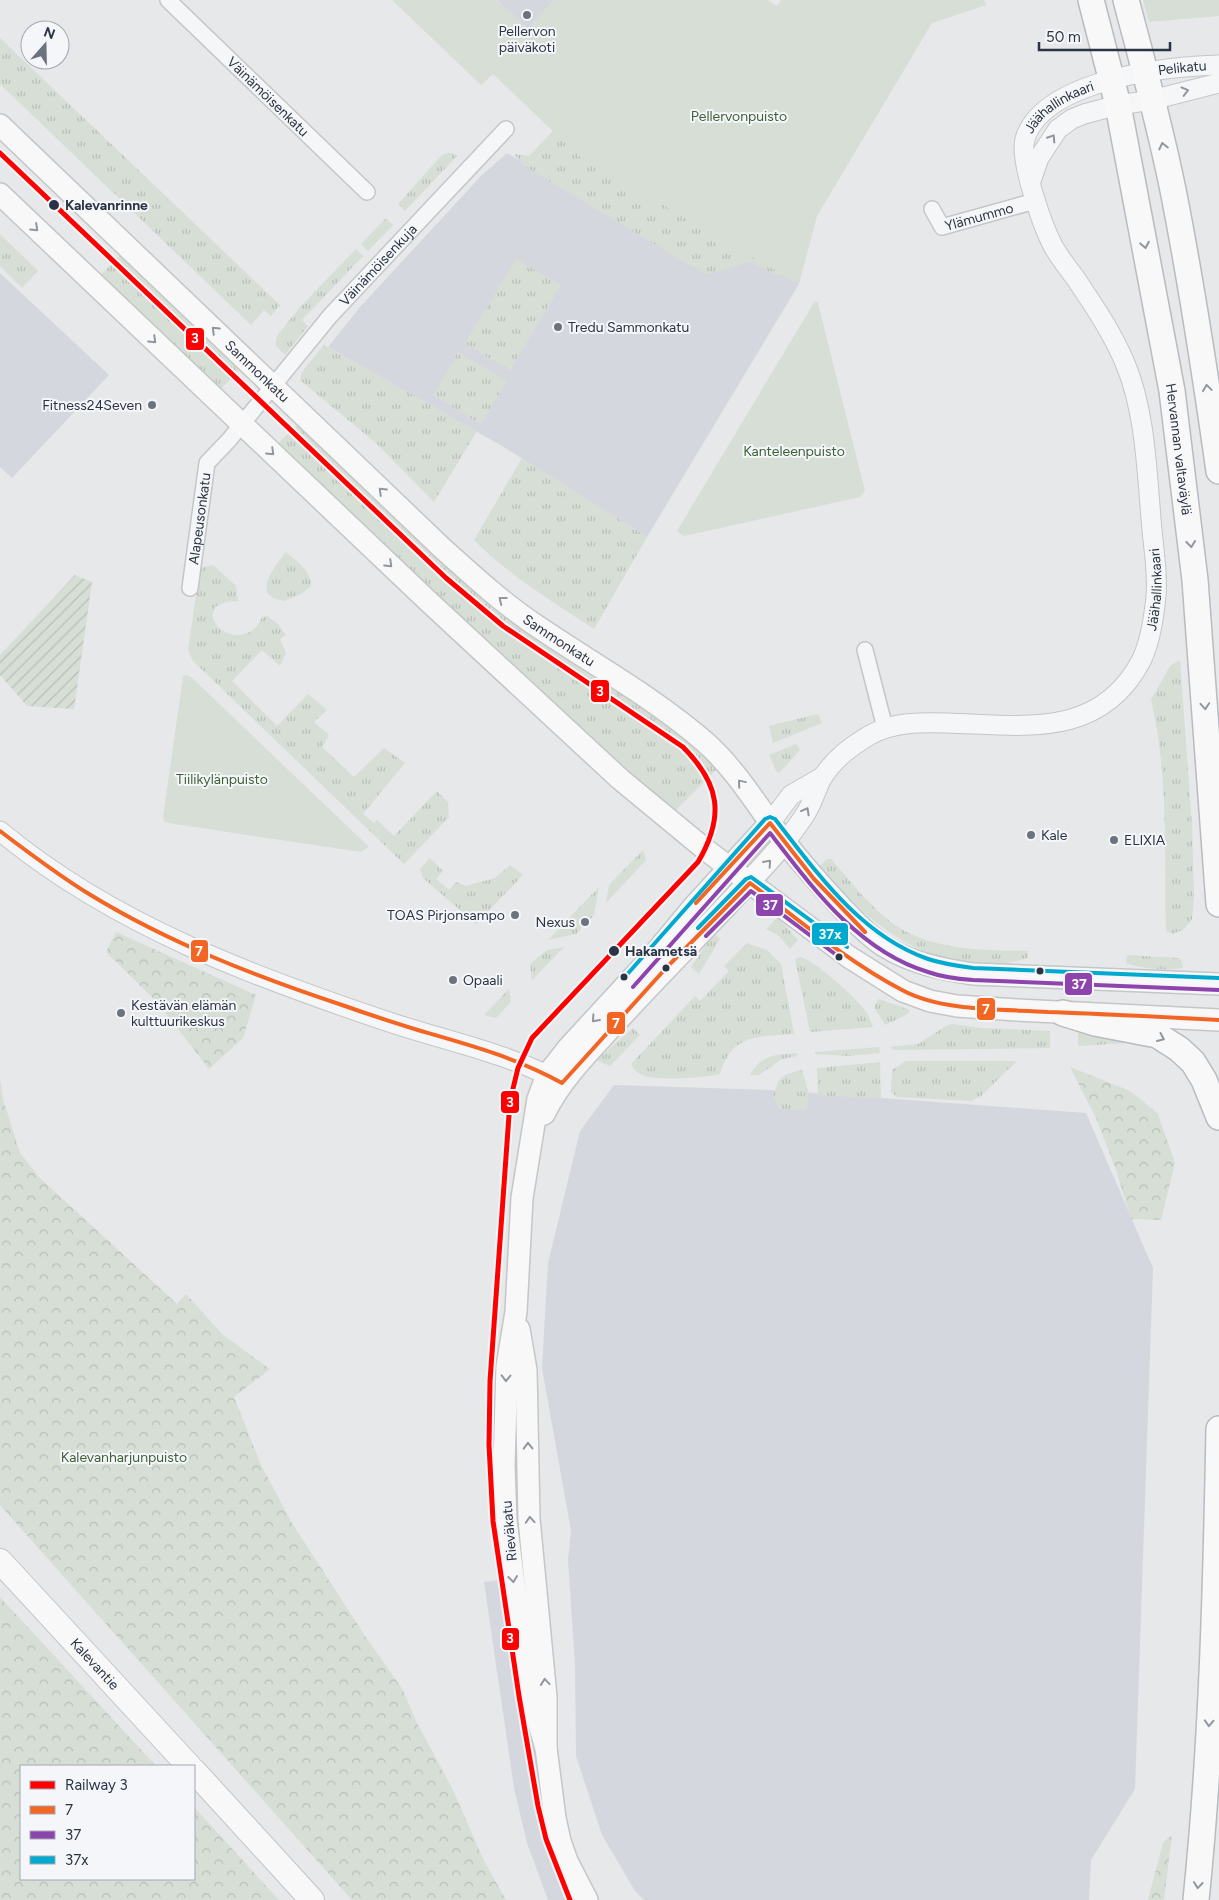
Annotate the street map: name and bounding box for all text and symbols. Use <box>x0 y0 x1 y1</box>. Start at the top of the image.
marker: Pellervon päiväkoti <box>521 9 533 21</box>
north arrow <box>20 20 70 70</box>
scale bar <box>1039 20 1170 52</box>
text: N <box>41 23 57 43</box>
place label: Pellervon päiväkoti <box>498 23 556 56</box>
text: 50 m <box>1046 28 1081 46</box>
street label: Väinämöisenkatu <box>223 54 312 140</box>
street label: Pelikatu <box>1157 57 1207 79</box>
street label: Jäähallinkaari <box>1021 78 1096 136</box>
one-way arrow <box>1181 86 1189 96</box>
park label: Pellervonpuisto <box>691 108 787 125</box>
one-way arrow <box>1046 134 1056 143</box>
one-way arrow <box>1158 141 1169 150</box>
place label: Kalevanrinne <box>65 197 148 214</box>
marker: Kalevanrinne <box>47 198 61 212</box>
street label: Ylämummo <box>943 199 1015 235</box>
street label: Väinämöisenkuja <box>336 221 421 310</box>
one-way arrow <box>30 222 39 231</box>
one-way arrow <box>1139 241 1149 250</box>
place label: Tredu Sammonkatu <box>568 319 689 336</box>
marker: Tredu Sammonkatu <box>552 321 564 333</box>
line badge: 3 <box>185 327 205 351</box>
one-way arrow <box>211 327 220 336</box>
text: 3 <box>191 330 199 347</box>
one-way arrow <box>147 334 156 343</box>
street label: Sammonkatu <box>221 337 293 406</box>
street label: Hervannan valtaväylä <box>1162 382 1195 516</box>
one-way arrow <box>1203 384 1213 393</box>
place label: Fitness24Seven <box>42 397 142 414</box>
marker: Fitness24Seven <box>146 399 158 411</box>
park label: Kanteleenpuisto <box>743 443 845 460</box>
one-way arrow <box>265 446 274 455</box>
street label: Alapeusonkatu <box>185 472 215 566</box>
one-way arrow <box>379 487 388 496</box>
one-way arrow <box>1185 541 1196 549</box>
street label: Jäähallinkaari <box>1143 547 1166 632</box>
one-way arrow <box>383 558 392 567</box>
one-way arrow <box>498 597 508 606</box>
street label: Sammonkatu <box>519 611 598 670</box>
line badge: 3 <box>590 679 610 703</box>
text: 3 <box>596 683 604 700</box>
one-way arrow <box>1199 702 1210 710</box>
park label: Tiilikylänpuisto <box>176 771 268 788</box>
one-way arrow <box>738 780 747 789</box>
one-way arrow <box>800 808 810 817</box>
place label: Kale <box>1041 827 1068 844</box>
marker: Kale <box>1025 829 1037 841</box>
place label: ELIXIA <box>1124 832 1166 849</box>
marker: ELIXIA <box>1108 834 1120 846</box>
one-way arrow <box>762 859 771 868</box>
line badge: 37 <box>755 893 784 917</box>
text: 37 <box>762 897 778 914</box>
place label: TOAS Pirjonsampo <box>387 907 505 924</box>
marker: TOAS Pirjonsampo <box>509 909 521 921</box>
place label: Nexus <box>536 914 575 931</box>
marker: Nexus <box>579 916 591 928</box>
line badge: 37x <box>811 922 849 946</box>
text: 37x <box>818 926 842 943</box>
line badge: 7 <box>190 939 209 963</box>
text: 7 <box>195 943 203 960</box>
place label: Hakametsä <box>625 943 697 960</box>
marker: Hakametsä <box>607 944 621 958</box>
unlabelled marker <box>834 952 844 962</box>
unlabelled marker <box>661 963 671 973</box>
unlabelled marker <box>1035 966 1045 976</box>
place label: Opaali <box>463 972 503 989</box>
unlabelled marker <box>619 972 629 982</box>
line badge: 37 <box>1064 972 1093 996</box>
marker: Opaali <box>447 974 459 986</box>
text: 37 <box>1071 976 1087 993</box>
place label: Kestävän elämän kulttuurikeskus <box>131 997 236 1030</box>
line badge: 7 <box>976 997 996 1021</box>
text: 7 <box>982 1001 990 1018</box>
marker: Kestävän elämän kulttuurikeskus <box>115 1007 127 1019</box>
line badge: 7 <box>606 1011 626 1035</box>
one-way arrow <box>591 1014 600 1023</box>
text: 7 <box>612 1015 620 1032</box>
one-way arrow <box>1156 1032 1165 1043</box>
line badge: 3 <box>500 1090 520 1114</box>
text: 3 <box>506 1094 514 1111</box>
one-way arrow <box>501 1374 512 1382</box>
one-way arrow <box>523 1441 533 1449</box>
park label: Kalevanharjunpuisto <box>61 1449 187 1466</box>
street label: Rieväkatu <box>498 1500 521 1562</box>
one-way arrow <box>524 1516 535 1524</box>
one-way arrow <box>507 1575 518 1583</box>
line badge: 3 <box>501 1627 520 1651</box>
text: 3 <box>506 1630 514 1647</box>
street label: Kalevantie <box>66 1635 123 1694</box>
one-way arrow <box>539 1678 550 1686</box>
one-way arrow <box>1204 1719 1215 1727</box>
legend <box>20 1765 195 1880</box>
text: Railway 3 <box>65 1776 128 1794</box>
text: 7 <box>65 1801 73 1819</box>
text: 37 <box>65 1826 81 1844</box>
text: 37x <box>65 1851 88 1869</box>
one-way arrow <box>1193 1881 1204 1889</box>

